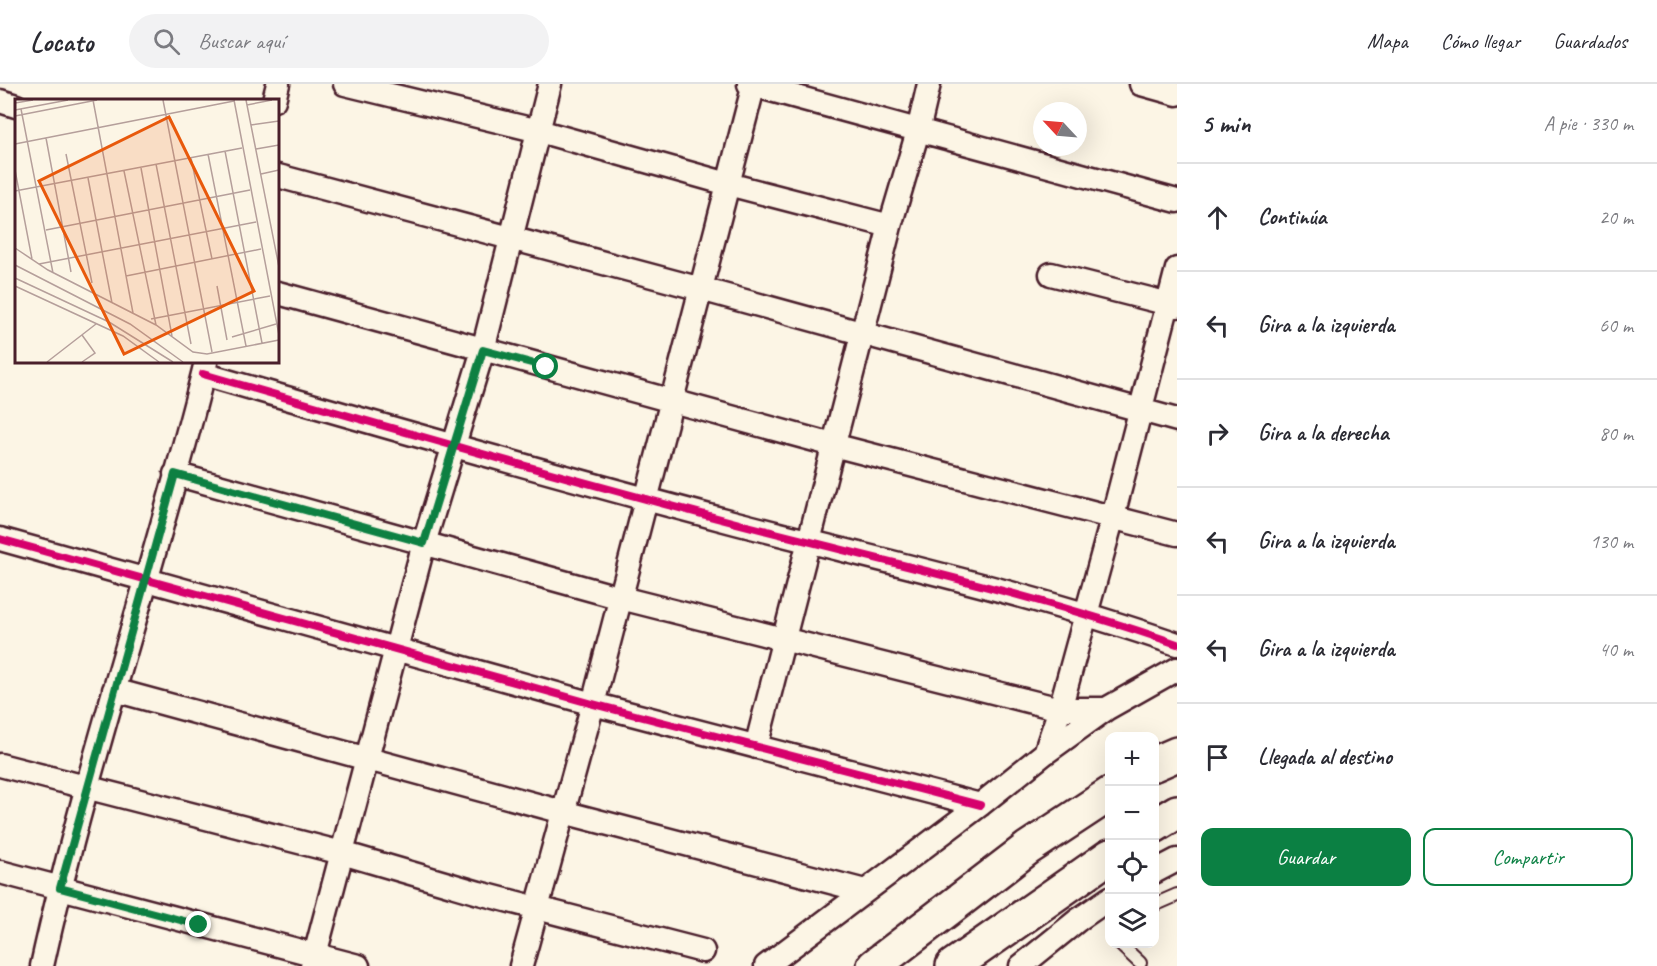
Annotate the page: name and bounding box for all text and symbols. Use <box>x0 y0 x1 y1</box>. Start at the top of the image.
search box <box>129 14 549 68</box>
text: Locato <box>30 24 93 59</box>
icon: search <box>150 25 183 58</box>
text: Buscar aquí <box>198 27 284 55</box>
text: Mapa <box>1367 28 1408 54</box>
text: Cómo llegar <box>1441 28 1520 54</box>
text: Guardados <box>1553 28 1627 54</box>
inset map <box>15 99 279 363</box>
north arrow <box>1033 102 1087 156</box>
text: 5 min <box>1201 107 1250 140</box>
text: A pie · 330 m <box>1544 111 1633 136</box>
icon: ahead <box>1201 201 1234 234</box>
text: Continúa <box>1258 203 1326 231</box>
text: 20 m <box>1599 205 1633 230</box>
icon: left <box>1201 309 1234 342</box>
text: Gira a la izquierda <box>1258 311 1395 339</box>
text: 60 m <box>1599 313 1633 338</box>
route start <box>532 353 558 379</box>
icon: right <box>1201 417 1234 450</box>
text: Gira a la derecha <box>1258 419 1389 447</box>
text: 80 m <box>1599 421 1633 446</box>
icon: left <box>1201 525 1234 558</box>
text: Gira a la izquierda <box>1258 527 1395 555</box>
text: 130 m <box>1590 529 1633 554</box>
icon: left <box>1201 633 1234 666</box>
text: Gira a la izquierda <box>1258 635 1395 663</box>
text: 40 m <box>1599 637 1633 662</box>
map controls <box>1105 732 1159 948</box>
button: + <box>1105 732 1159 786</box>
icon: arrive <box>1201 741 1234 774</box>
text: Llegada al destino <box>1258 743 1392 771</box>
button: − <box>1105 786 1159 840</box>
button: Guardar <box>1201 828 1411 886</box>
button: Compartir <box>1423 828 1633 886</box>
button: locate <box>1105 840 1159 894</box>
button: layers <box>1105 894 1159 948</box>
route end <box>185 911 211 937</box>

